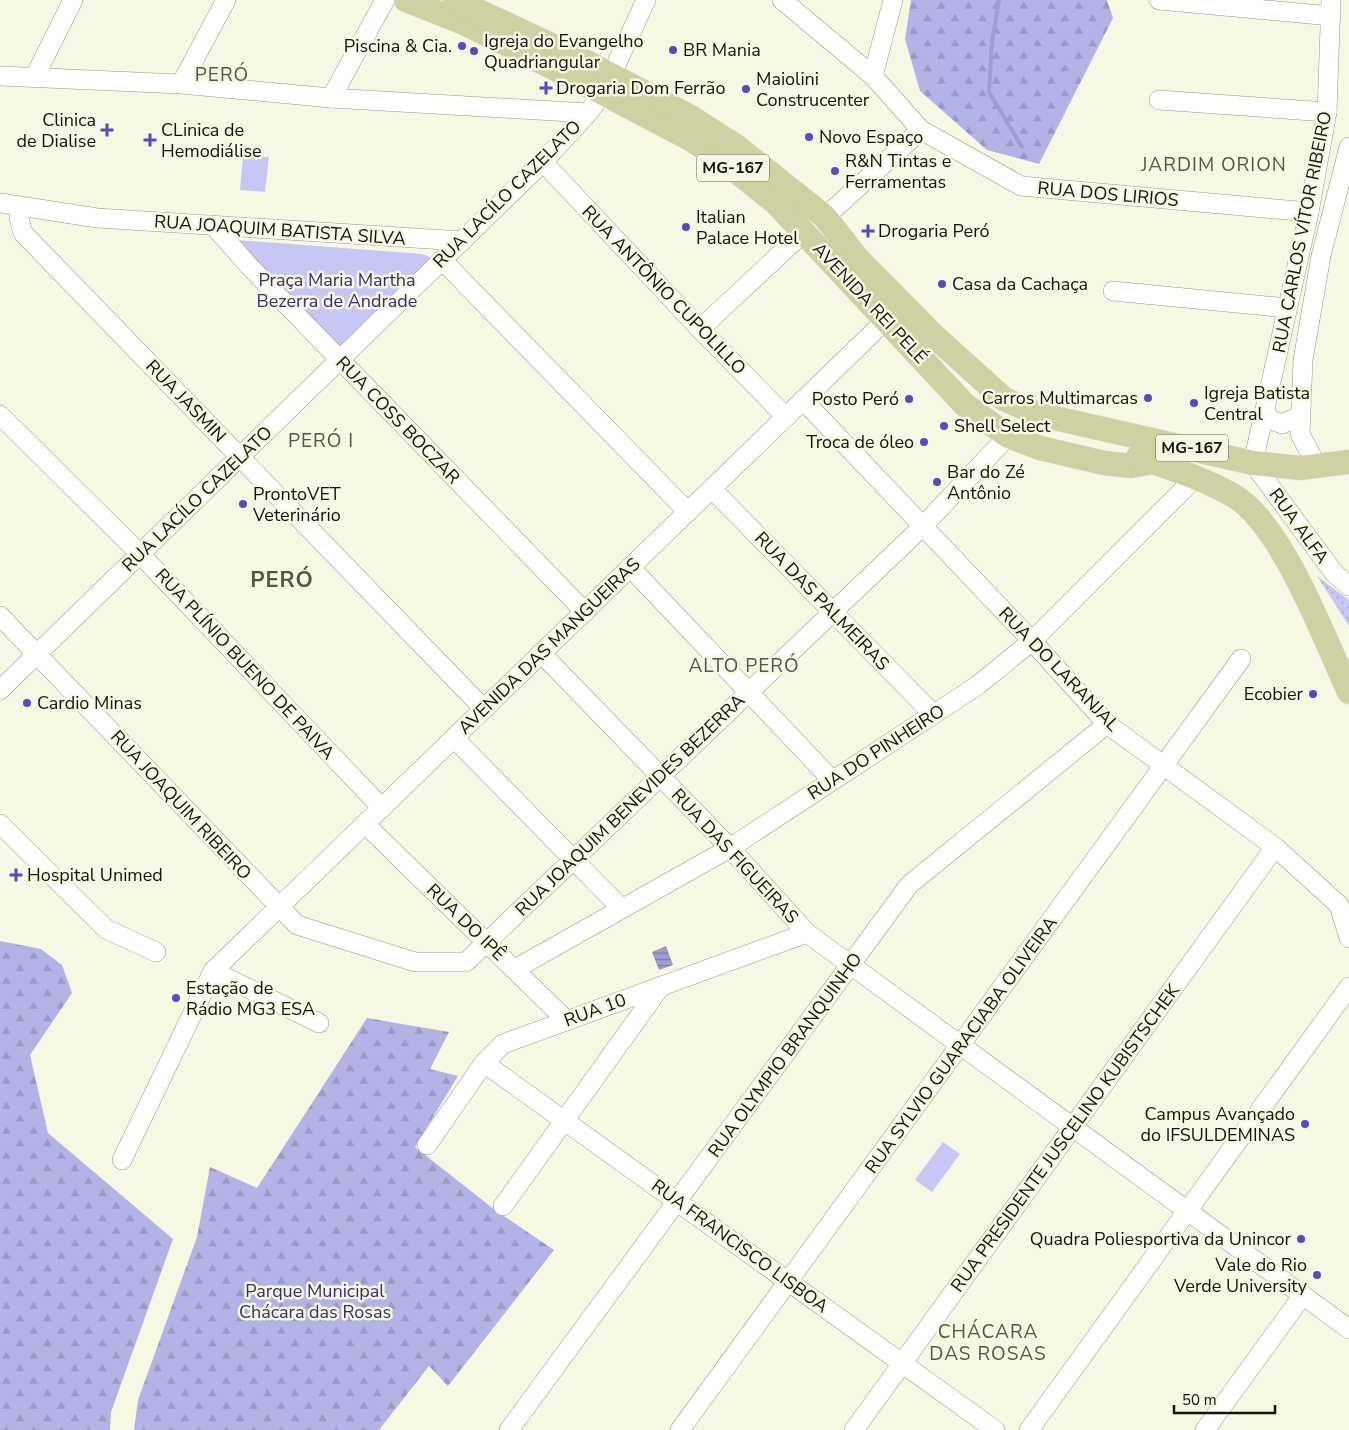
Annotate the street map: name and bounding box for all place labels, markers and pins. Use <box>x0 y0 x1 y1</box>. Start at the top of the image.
place label: Igreja do Evangelho Quadriangular <box>484 29 643 74</box>
place label: Piscina & Cia. <box>344 34 452 58</box>
place label: BR Mania <box>683 38 761 62</box>
marker: Piscina & Cia. <box>456 40 468 52</box>
marker: BR Mania <box>667 44 679 56</box>
marker: Igreja do Evangelho Quadriangular <box>468 45 480 57</box>
place label: Maiolini Construcenter <box>756 67 870 112</box>
place label: Drogaria Dom Ferrão <box>556 76 725 100</box>
marker: Drogaria Dom Ferrão <box>540 82 552 94</box>
marker: Maiolini Construcenter <box>740 83 752 95</box>
place label: Clinica de Dialise <box>16 108 96 153</box>
place label: CLinica de Hemodiálise <box>161 118 262 163</box>
marker: Clinica de Dialise <box>100 123 114 137</box>
place label: Novo Espaço <box>819 125 923 149</box>
marker: Novo Espaço <box>803 131 815 143</box>
marker: CLinica de Hemodiálise <box>143 133 157 147</box>
place label: R&N Tintas e Ferramentas <box>845 149 951 194</box>
marker: R&N Tintas e Ferramentas <box>829 165 841 177</box>
place label: Italian Palace Hotel <box>696 205 799 250</box>
place label: Drogaria Peró <box>878 219 989 243</box>
marker: Italian Palace Hotel <box>680 221 692 233</box>
marker: Drogaria Peró <box>862 225 874 237</box>
place label: Casa da Cachaça <box>952 272 1088 296</box>
marker: Casa da Cachaça <box>936 278 948 290</box>
place label: Igreja Batista Central <box>1204 381 1310 426</box>
place label: Carros Multimarcas <box>982 386 1138 410</box>
place label: Posto Peró <box>812 387 899 411</box>
marker: Carros Multimarcas <box>1142 392 1154 404</box>
marker: Posto Peró <box>903 393 915 405</box>
marker: Igreja Batista Central <box>1188 397 1200 409</box>
place label: Shell Select <box>954 414 1051 438</box>
marker: Shell Select <box>938 420 950 432</box>
place label: Troca de óleo <box>806 430 914 454</box>
marker: Troca de óleo <box>918 436 930 448</box>
place label: Bar do Zé Antônio <box>947 460 1025 505</box>
marker: Bar do Zé Antônio <box>931 476 943 488</box>
place label: ProntoVET Veterinário <box>252 482 341 527</box>
marker: ProntoVET Veterinário <box>237 498 249 510</box>
place label: Ecobier <box>1244 682 1304 706</box>
marker: Ecobier <box>1307 688 1319 700</box>
place label: Cardio Minas <box>37 691 142 715</box>
marker: Cardio Minas <box>21 697 33 709</box>
place label: Hospital Unimed <box>27 863 163 887</box>
marker: Hospital Unimed <box>9 868 23 882</box>
place label: Estação de Rádio MG3 ESA <box>186 976 315 1021</box>
marker: Estação de Rádio MG3 ESA <box>170 992 182 1004</box>
place label: Campus Avançado do IFSULDEMINAS <box>1141 1102 1295 1147</box>
marker: Campus Avançado do IFSULDEMINAS <box>1299 1118 1311 1130</box>
place label: Quadra Poliesportiva da Unincor <box>1030 1227 1292 1251</box>
marker: Quadra Poliesportiva da Unincor <box>1295 1233 1307 1245</box>
place label: Vale do Rio Verde University <box>1173 1253 1308 1298</box>
marker: Vale do Rio Verde University <box>1311 1269 1323 1281</box>

